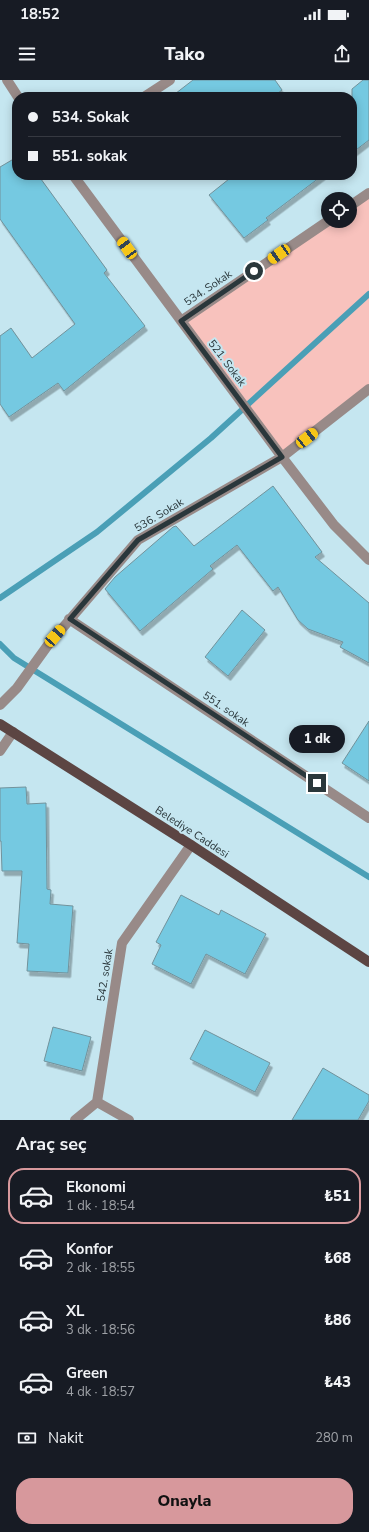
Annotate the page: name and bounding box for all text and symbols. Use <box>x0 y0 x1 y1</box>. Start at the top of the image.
text: 18:52 <box>20 4 60 24</box>
text: Tako <box>164 42 205 66</box>
icon: menu <box>16 43 38 65</box>
icon: share <box>331 43 353 65</box>
text: 534. Sokak <box>52 107 129 127</box>
text: 551. sokak <box>52 146 127 166</box>
map controls <box>321 192 357 228</box>
button: locate <box>321 192 357 228</box>
car <box>115 235 139 261</box>
car <box>266 242 292 266</box>
route start <box>245 262 263 280</box>
street label: 534. Sokak <box>181 266 235 310</box>
street label: 521. Sokak <box>205 337 250 390</box>
car <box>294 426 320 450</box>
street label: 536. Sokak <box>132 494 187 536</box>
car <box>43 623 67 649</box>
street label: 551. sokak <box>200 688 253 730</box>
callout: 1 dk <box>289 725 345 753</box>
text: 1 dk <box>304 730 330 748</box>
route end <box>308 774 326 792</box>
street label: Belediye Caddesi <box>152 803 232 861</box>
street label: 542. sokak <box>93 947 117 1003</box>
text: Araç seç <box>16 1132 87 1156</box>
text: Ekonomi <box>66 1177 126 1197</box>
icon: car <box>18 1178 54 1214</box>
text: ₺51 <box>324 1186 351 1206</box>
text: 1 dk · 18:54 <box>66 1197 135 1215</box>
text: Konfor <box>66 1239 113 1259</box>
icon: car <box>18 1240 54 1276</box>
text: ₺68 <box>324 1248 351 1268</box>
text: 2 dk · 18:55 <box>66 1259 135 1277</box>
text: XL <box>66 1301 85 1321</box>
icon: car <box>18 1302 54 1338</box>
text: ₺86 <box>324 1310 351 1330</box>
text: 3 dk · 18:56 <box>66 1321 135 1339</box>
text: Green <box>66 1363 108 1383</box>
icon: car <box>18 1364 54 1400</box>
text: ₺43 <box>324 1372 351 1392</box>
text: 4 dk · 18:57 <box>66 1383 135 1401</box>
icon: cash <box>16 1427 38 1449</box>
text: Nakit <box>48 1428 83 1448</box>
text: 280 m <box>315 1429 353 1447</box>
button: Onayla <box>16 1478 353 1524</box>

